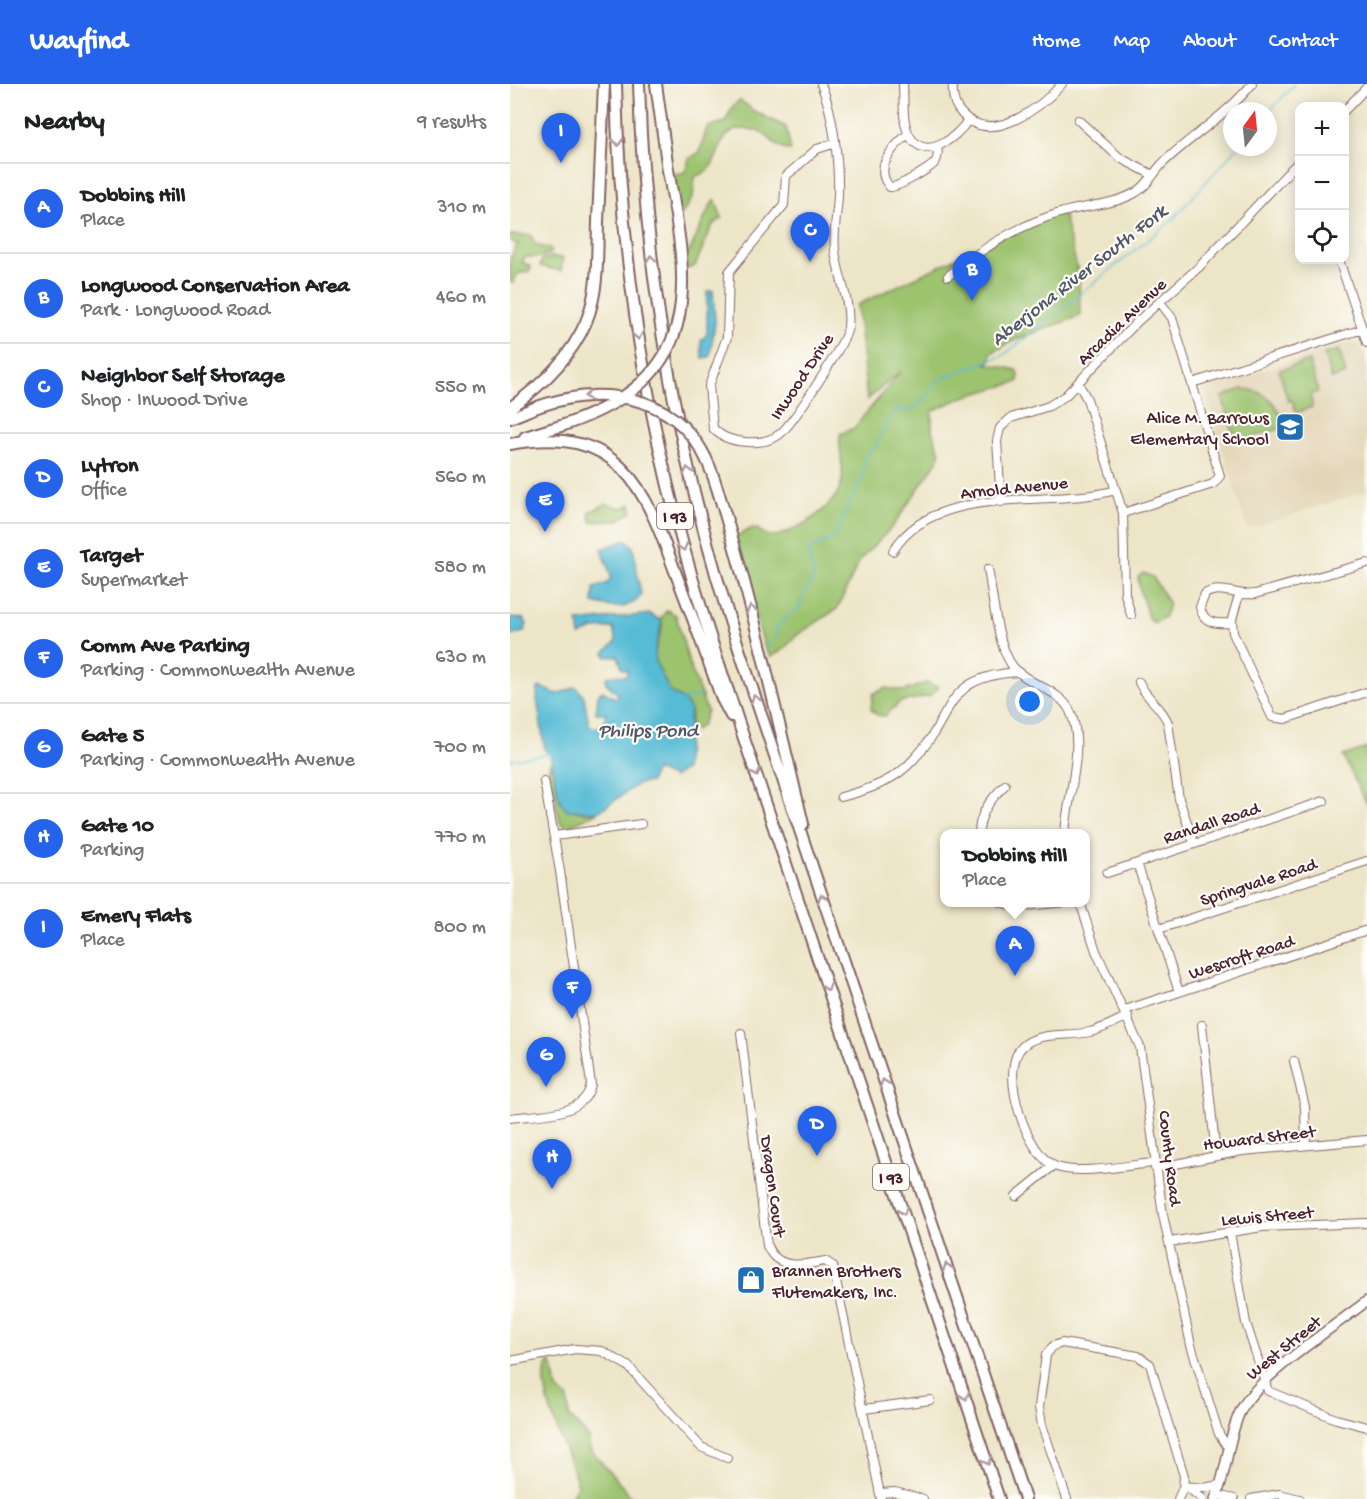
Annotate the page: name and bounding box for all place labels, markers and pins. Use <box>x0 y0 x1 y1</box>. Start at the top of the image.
pin: I <box>542 113 580 163</box>
pin: C <box>790 212 830 262</box>
pin: B <box>952 252 992 301</box>
place label: Alice M. Barrows Elementary School <box>1130 409 1270 451</box>
school or university icon: Alice M. Barrows Elementary School <box>1274 411 1306 443</box>
pin: E <box>525 482 564 532</box>
pin: A <box>996 926 1034 976</box>
pin: F <box>552 970 592 1019</box>
pin: G <box>526 1038 566 1087</box>
pin: D <box>798 1106 836 1156</box>
pin: H <box>532 1140 572 1189</box>
place label: Brannen Brothers Flutemakers, Inc. <box>771 1262 902 1304</box>
shop icon: Brannen Brothers Flutemakers, Inc. <box>735 1264 767 1296</box>

